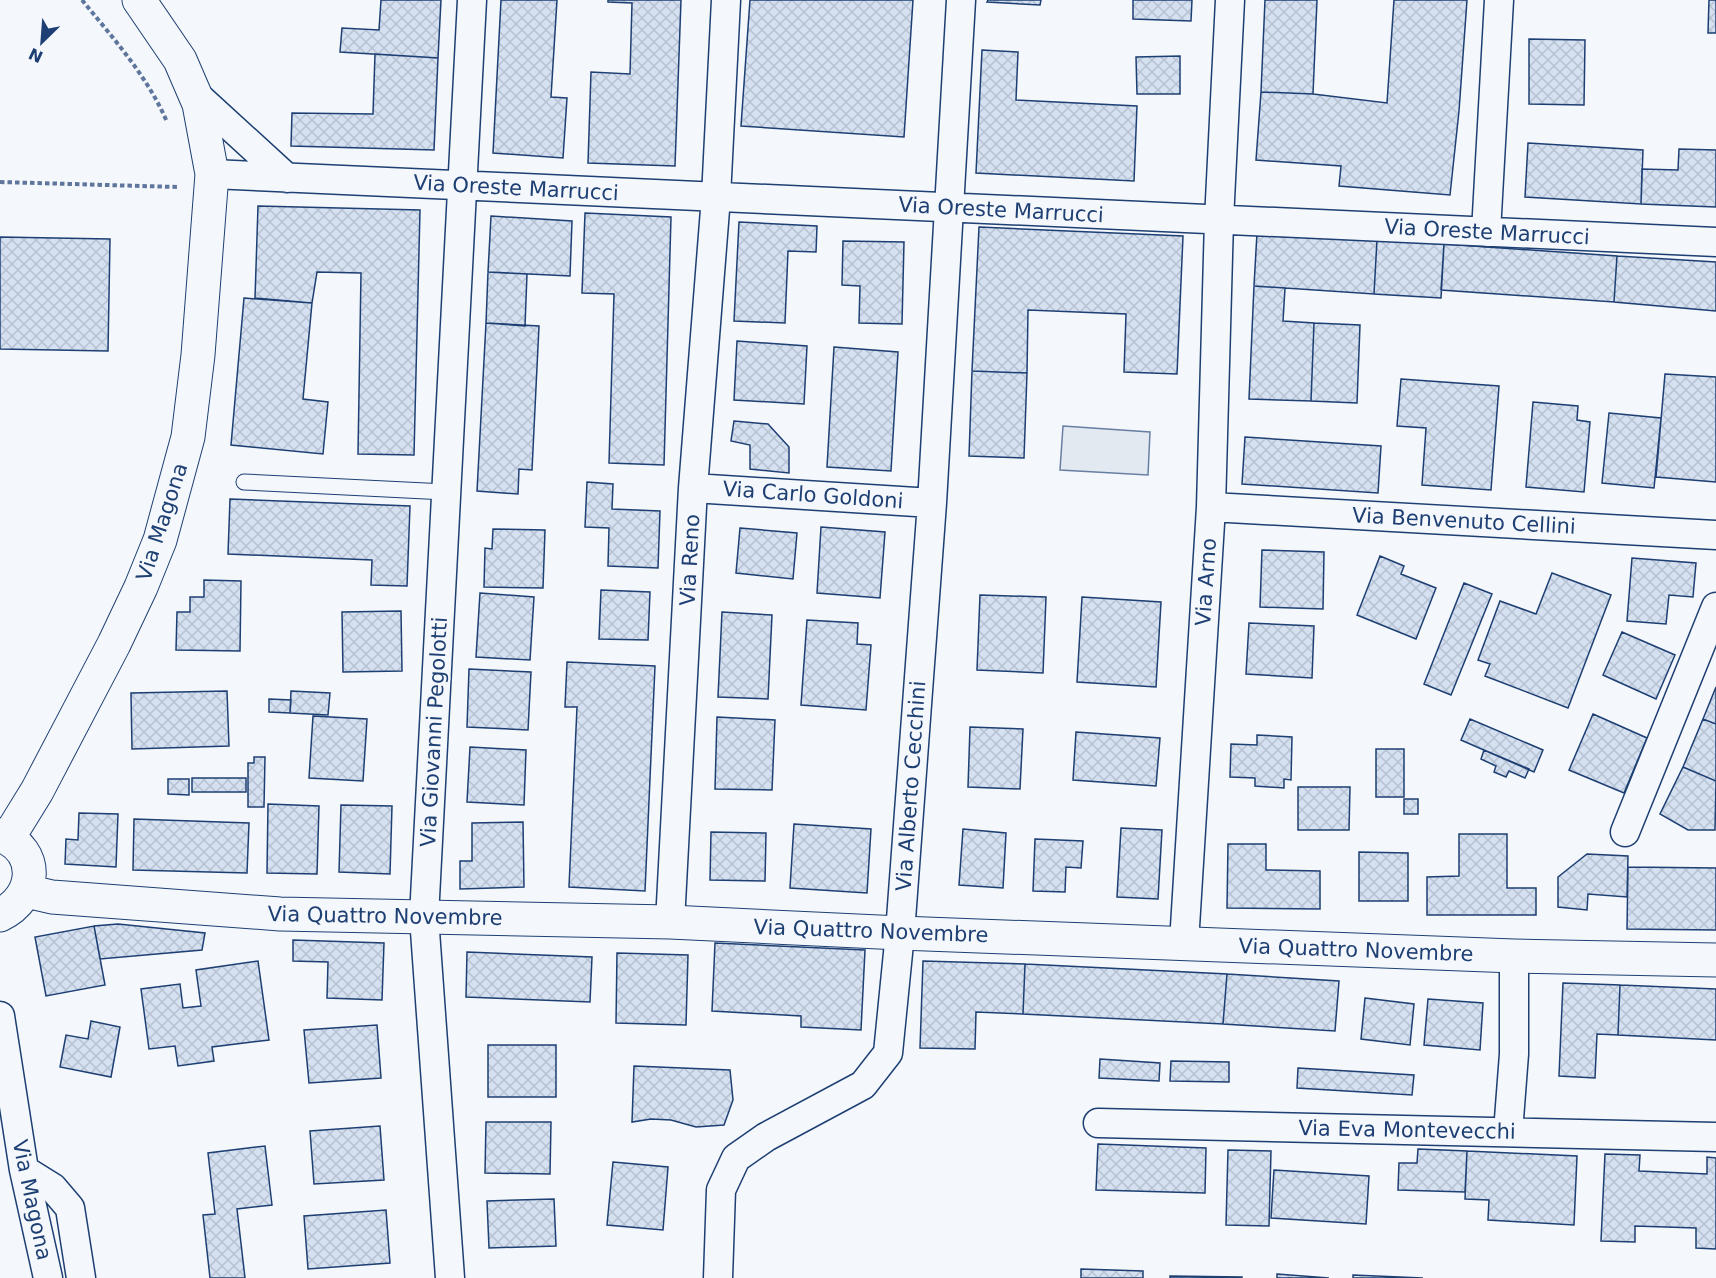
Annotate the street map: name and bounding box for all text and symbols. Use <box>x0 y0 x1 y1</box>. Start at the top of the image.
north arrow <box>12 12 72 72</box>
text: N <box>26 44 46 67</box>
street label: Via Oreste Marrucci <box>413 171 619 205</box>
street label: Via Oreste Marrucci <box>898 193 1104 227</box>
street label: Via Oreste Marrucci <box>1384 215 1590 249</box>
street label: Via Magona <box>132 460 192 584</box>
street label: Via Carlo Goldoni <box>722 477 904 513</box>
street label: Via Benvenuto Cellini <box>1352 503 1576 539</box>
street label: Via Reno <box>676 513 704 607</box>
street label: Via Arno <box>1191 537 1221 627</box>
street label: Via Giovanni Pegolotti <box>416 616 452 848</box>
street label: Via Alberto Cecchini <box>892 680 930 892</box>
street label: Via Quattro Novembre <box>267 902 503 930</box>
street label: Via Quattro Novembre <box>753 915 989 947</box>
street label: Via Quattro Novembre <box>1238 934 1474 966</box>
street label: Via Eva Montevecchi <box>1298 1116 1516 1144</box>
street label: Via Magona <box>8 1138 56 1262</box>

